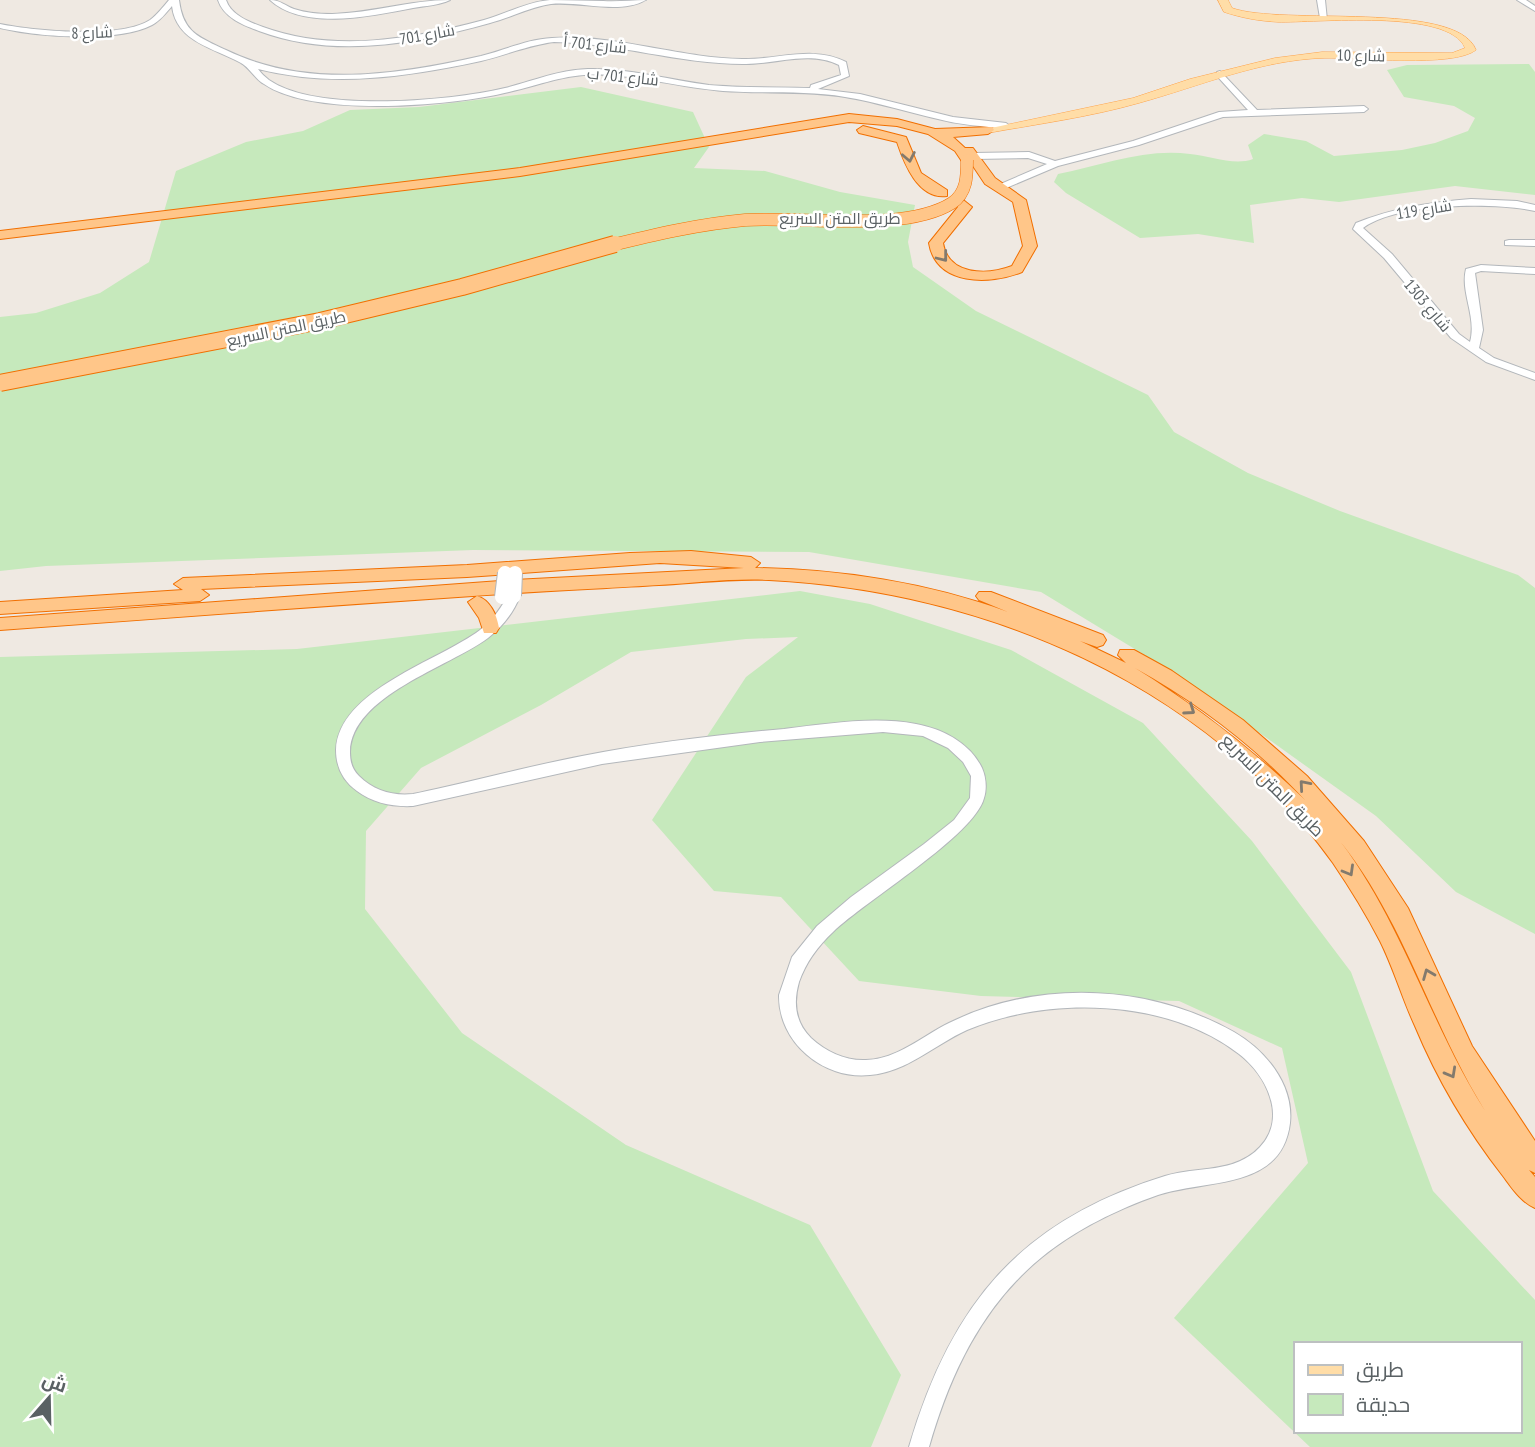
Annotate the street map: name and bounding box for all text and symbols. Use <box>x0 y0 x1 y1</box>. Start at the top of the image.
street label: شارع 701 <box>398 19 457 51</box>
street label: شارع 8 <box>71 21 113 45</box>
street label: شارع 701 أ <box>562 31 628 59</box>
street label: شارع 10 <box>1336 45 1386 67</box>
street label: شارع 701 ب <box>586 62 660 92</box>
one-way arrow <box>900 151 915 163</box>
street label: شارع 119 <box>1395 195 1454 225</box>
street label: طريق المتن السريع <box>779 208 901 230</box>
one-way arrow <box>935 249 947 261</box>
street label: شارع 1303 <box>1398 274 1456 337</box>
street label: طريق المتن السريع <box>225 306 348 352</box>
one-way arrow <box>1182 702 1195 714</box>
street label: طريق المتن السريع <box>1216 729 1329 842</box>
one-way arrow <box>1300 781 1313 794</box>
one-way arrow <box>1341 863 1354 876</box>
one-way arrow <box>1423 969 1437 981</box>
one-way arrow <box>1443 1066 1456 1079</box>
legend <box>1294 1342 1521 1433</box>
text: طريق <box>1356 1356 1404 1383</box>
north arrow <box>14 1363 84 1433</box>
text: ش <box>39 1367 70 1397</box>
text: حديقة <box>1356 1391 1410 1418</box>

